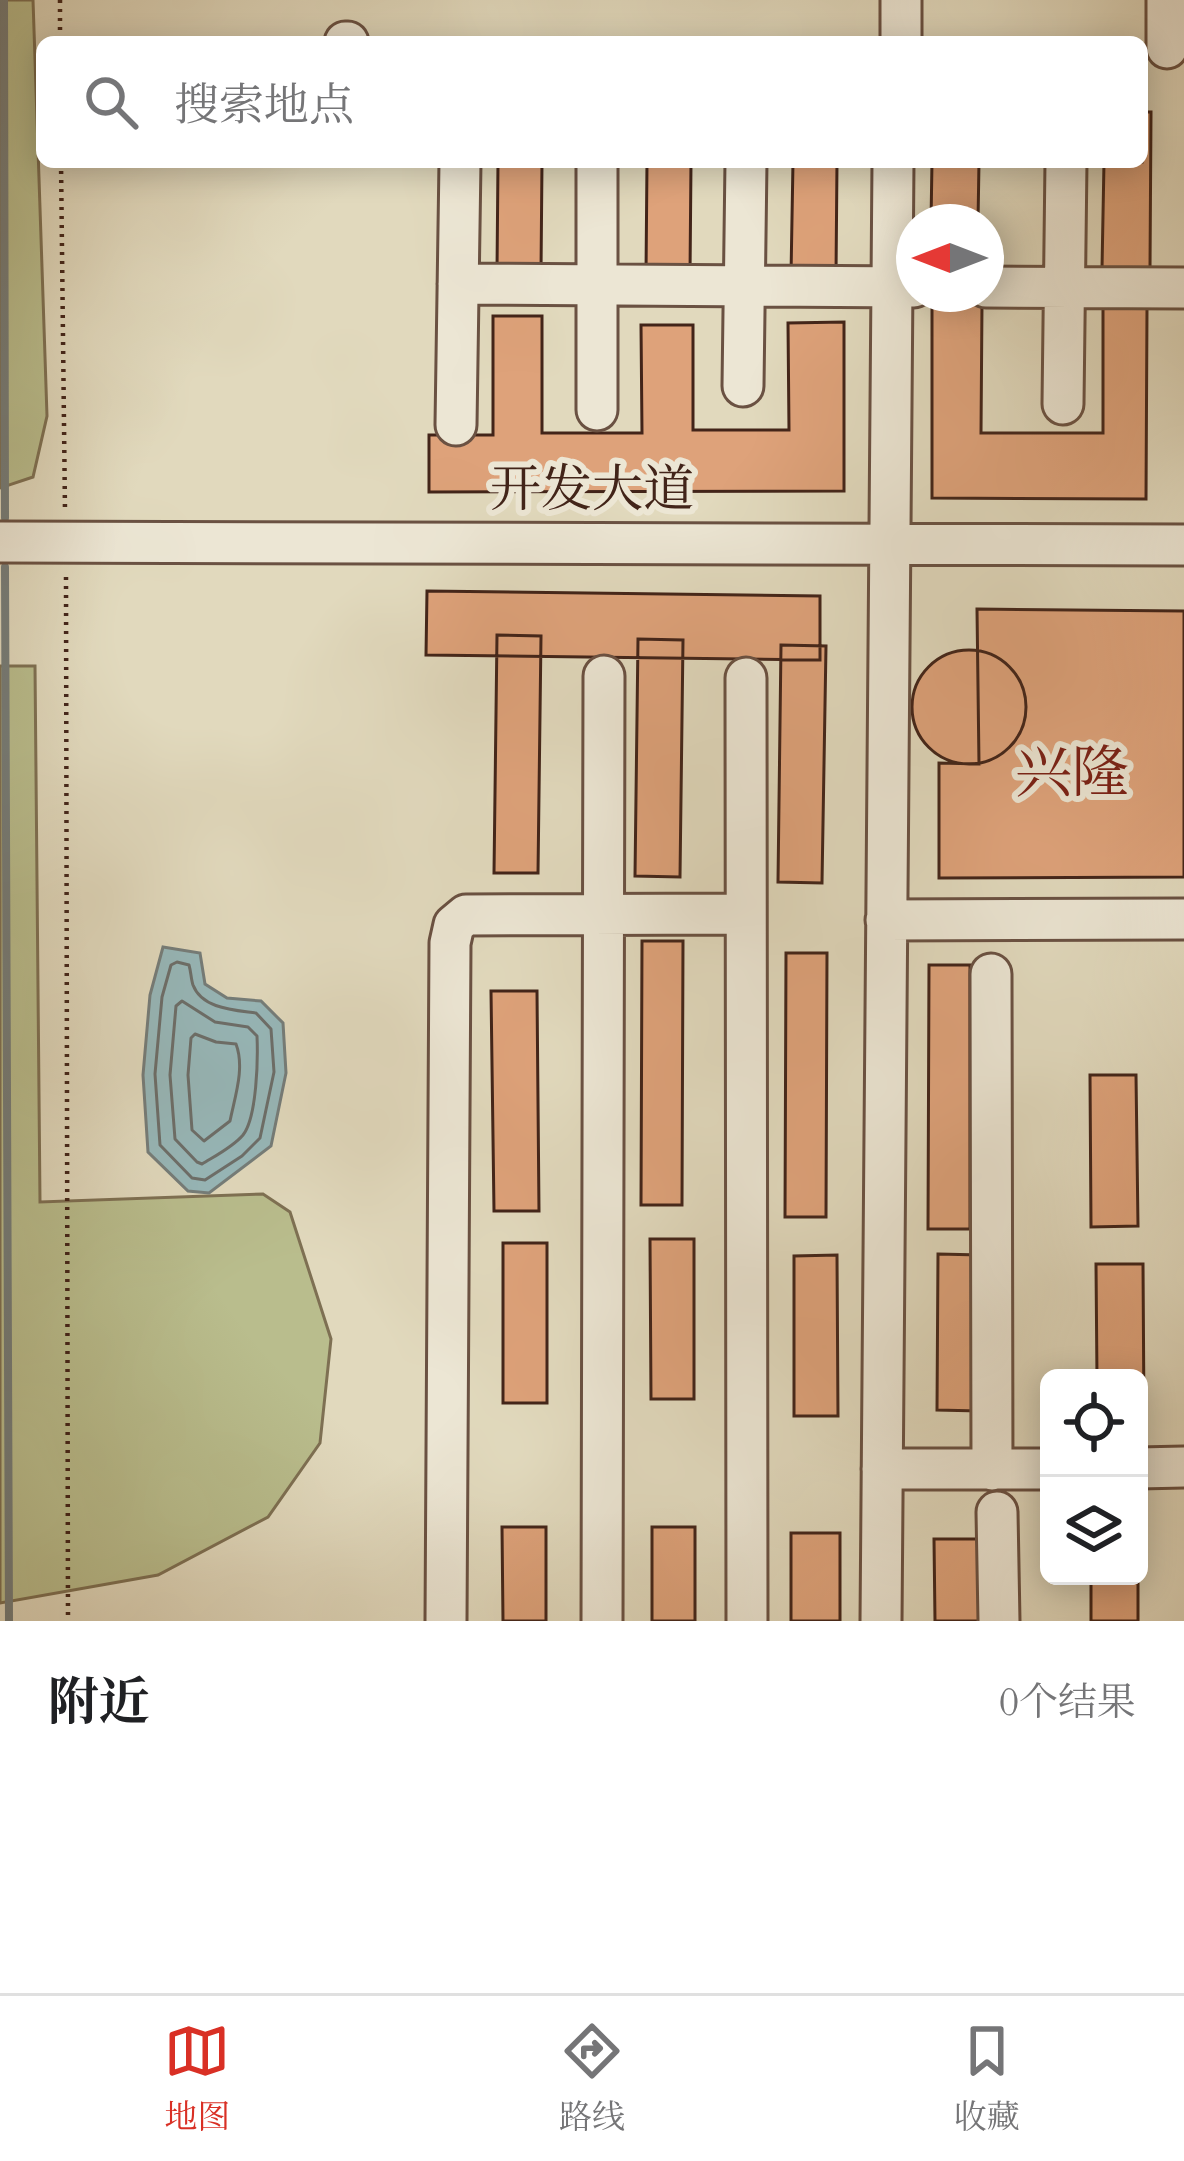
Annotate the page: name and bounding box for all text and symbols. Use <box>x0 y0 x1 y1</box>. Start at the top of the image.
search box <box>36 36 1148 168</box>
icon: search <box>78 69 144 135</box>
text: 搜索地点 <box>174 75 354 136</box>
north arrow <box>896 204 1004 312</box>
street label: 开发大道 <box>490 455 694 525</box>
district label: 兴隆 <box>1015 736 1129 813</box>
map controls <box>1040 1369 1148 1585</box>
button: locate <box>1040 1369 1148 1477</box>
button: layers <box>1040 1477 1148 1585</box>
text: 附近 <box>48 1668 150 1738</box>
text: 0个结果 <box>999 1676 1136 1729</box>
tab: 地图 <box>164 2018 230 2140</box>
tab: 路线 <box>559 2018 625 2140</box>
tab: 收藏 <box>954 2018 1020 2140</box>

